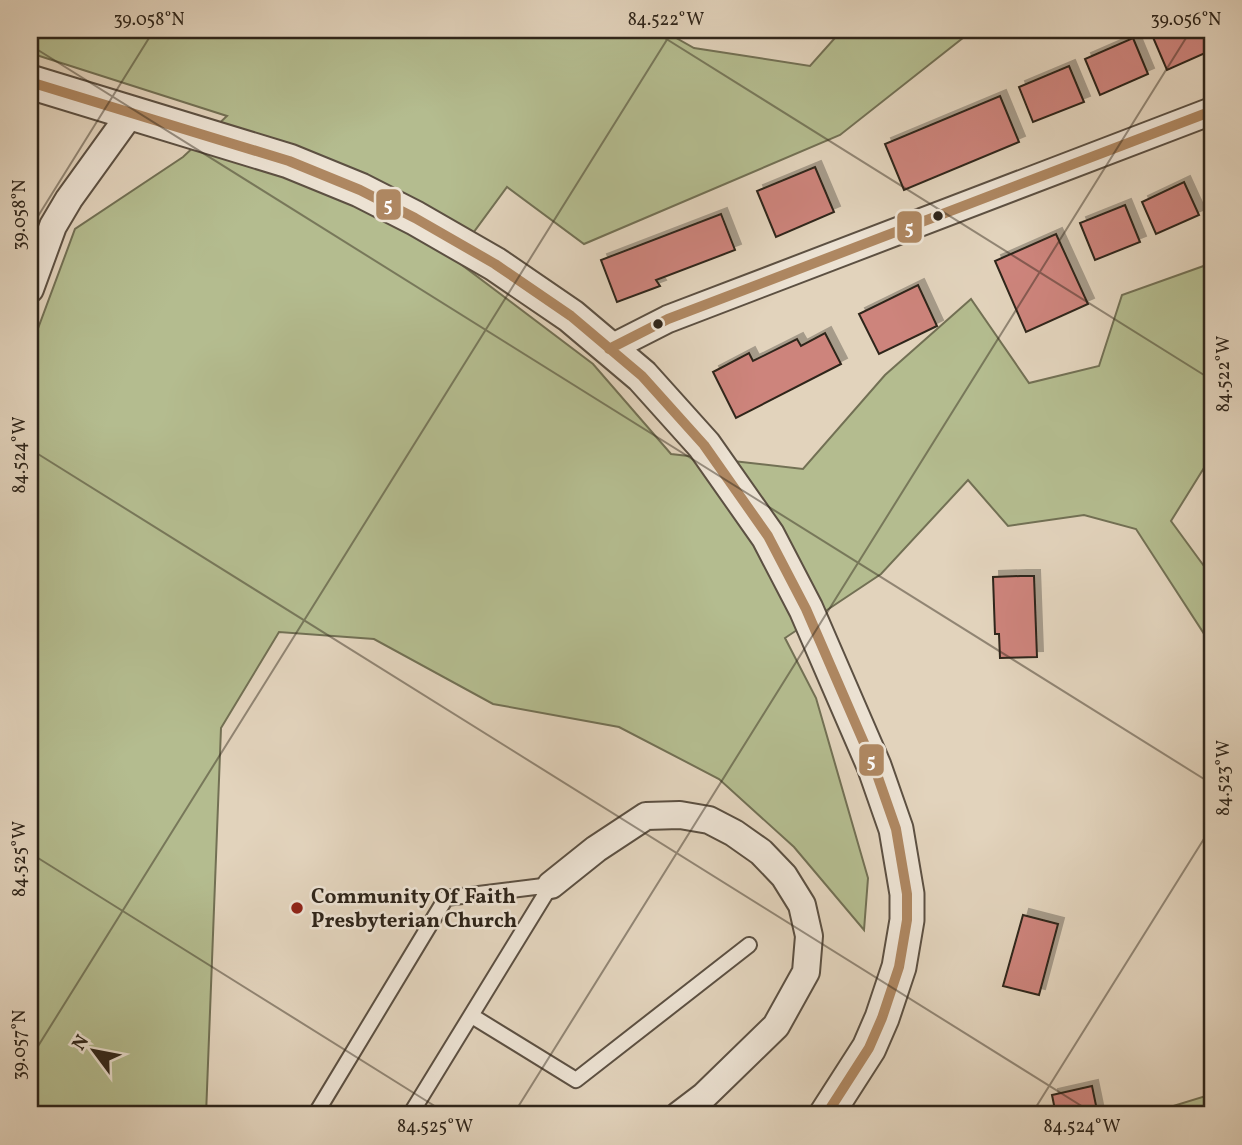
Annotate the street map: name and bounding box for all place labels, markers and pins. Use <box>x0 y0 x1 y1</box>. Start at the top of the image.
unlabelled marker <box>931 209 945 223</box>
unlabelled marker <box>651 317 665 331</box>
place label: Community Of Faith Presbyterian Church <box>311 883 517 936</box>
marker: Community Of Faith Presbyterian Church <box>289 900 305 916</box>

